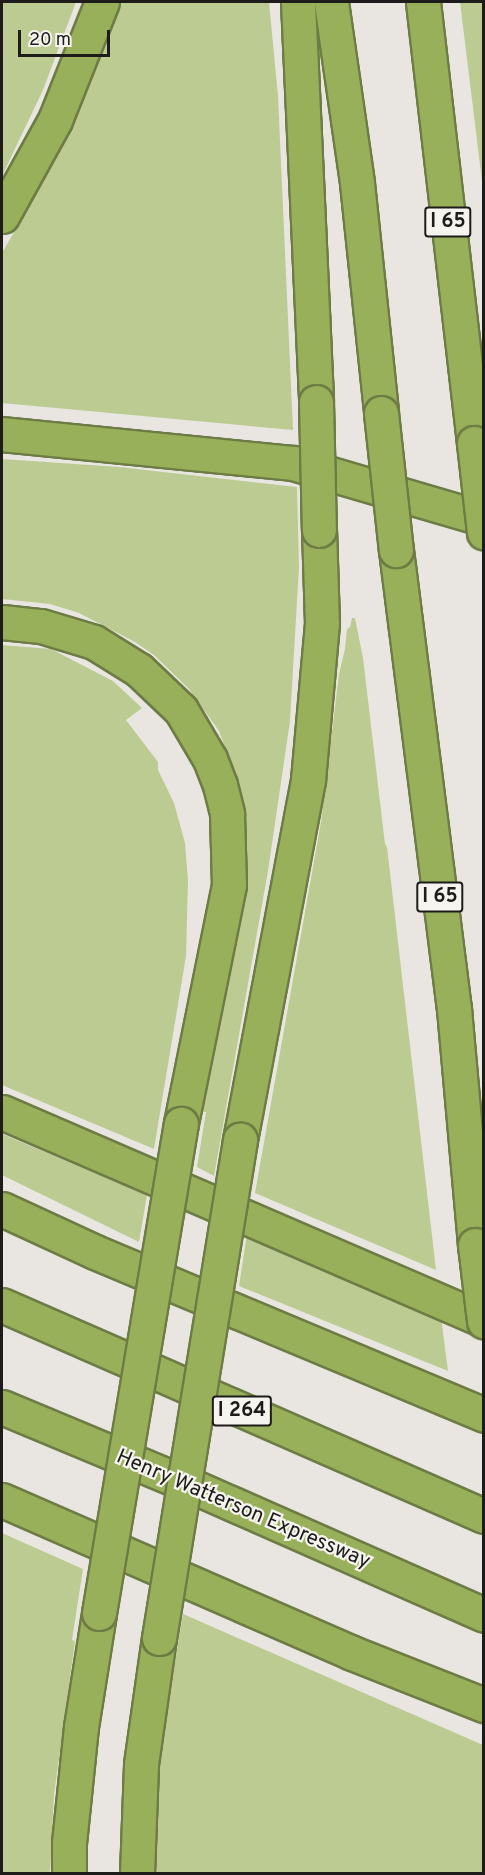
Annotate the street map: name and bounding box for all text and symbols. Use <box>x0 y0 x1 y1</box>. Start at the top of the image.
scale bar <box>21 18 112 56</box>
text: 20 m <box>29 29 71 52</box>
road number: I 65 <box>424 205 472 239</box>
road number: I 65 <box>416 880 464 914</box>
road number: I 264 <box>210 1394 274 1428</box>
street label: Henry Watterson Expressway <box>112 1445 374 1575</box>

